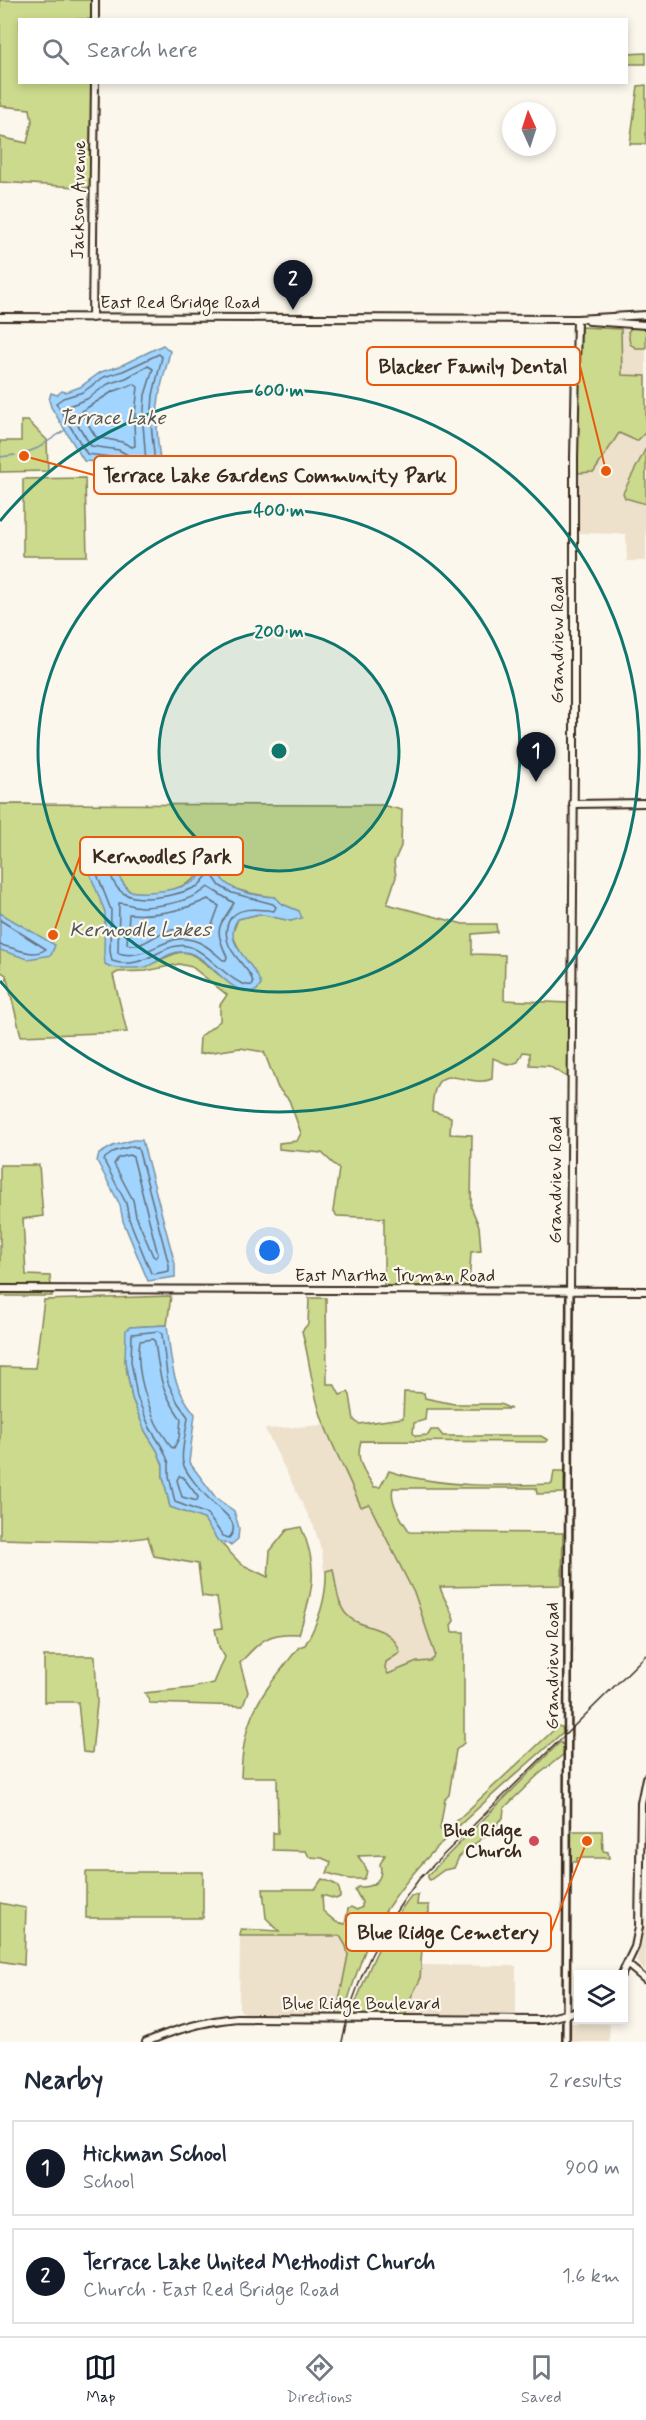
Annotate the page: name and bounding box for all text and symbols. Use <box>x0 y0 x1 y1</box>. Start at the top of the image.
search box <box>18 18 628 84</box>
icon: search <box>39 35 72 68</box>
text: Search here <box>87 37 198 65</box>
north arrow <box>502 102 556 156</box>
street label: Jackson Avenue <box>66 140 92 260</box>
pin: 2 <box>274 260 312 310</box>
street label: East Red Bridge Road <box>100 291 260 316</box>
callout: Blacker Family Dental <box>367 347 580 385</box>
text: Blacker Family Dental <box>379 354 568 381</box>
text: 600 m <box>254 379 304 403</box>
water label: Terrace Lake <box>58 405 167 432</box>
callout: Terrace Lake Gardens Community Park <box>94 456 456 494</box>
text: Terrace Lake Gardens Community Park <box>103 463 448 490</box>
text: 400 m <box>254 499 304 523</box>
street label: Grandview Road <box>546 576 570 704</box>
text: 200 m <box>254 620 304 644</box>
pin: 1 <box>516 732 556 782</box>
centre of rings <box>269 741 289 761</box>
callout: Kernoodles Park <box>80 837 243 875</box>
text: Kernoodles Park <box>92 844 232 871</box>
water label: Kernoodle Lakes <box>69 917 213 944</box>
street label: Grandview Road <box>544 1116 568 1244</box>
your location <box>255 1236 284 1265</box>
street label: East Martha Truman Road <box>295 1264 495 1288</box>
street label: Grandview Road <box>541 1602 565 1730</box>
place label: Blue Ridge Church <box>443 1819 522 1864</box>
marker: Blue Ridge Church <box>527 1834 541 1848</box>
callout: Blue Ridge Cemetery <box>346 1913 551 1951</box>
text: Blue Ridge Cemetery <box>357 1920 539 1949</box>
map controls <box>574 1970 628 2024</box>
button: layers <box>574 1970 628 2024</box>
street label: Blue Ridge Boulevard <box>282 1992 440 2017</box>
text: Nearby <box>24 2064 103 2098</box>
text: 2 results <box>549 2068 622 2095</box>
text: Hickman School <box>83 2141 227 2169</box>
text: 1 <box>41 2155 50 2182</box>
text: 900 m <box>565 2155 620 2182</box>
text: School <box>83 2169 135 2196</box>
text: Terrace Lake United Methodist Church <box>83 2249 435 2277</box>
text: 2 <box>41 2263 50 2290</box>
text: 1.6 km <box>562 2263 620 2290</box>
text: Church · East Red Bridge Road <box>83 2277 339 2304</box>
tab: Map <box>84 2351 117 2408</box>
tab: Directions <box>286 2351 352 2408</box>
tab: Saved <box>521 2351 562 2408</box>

